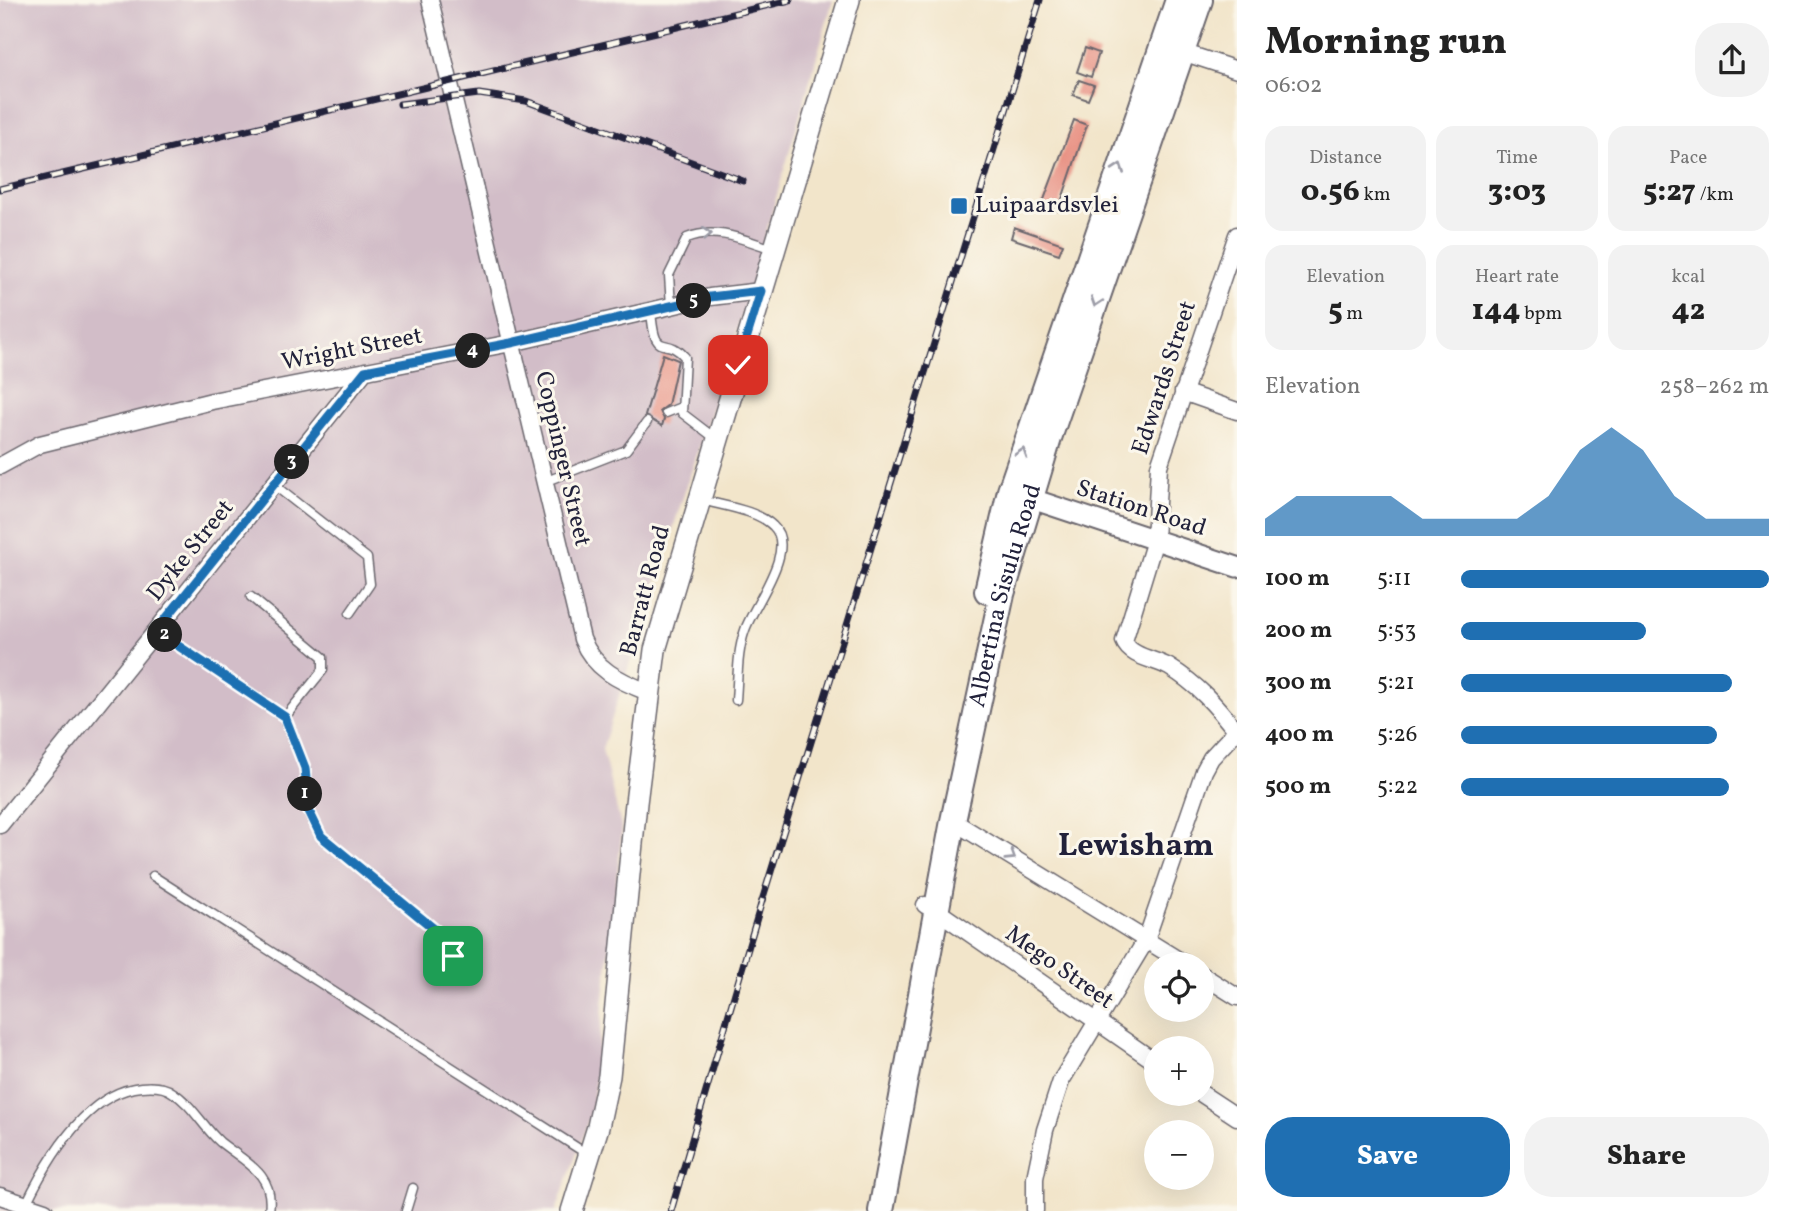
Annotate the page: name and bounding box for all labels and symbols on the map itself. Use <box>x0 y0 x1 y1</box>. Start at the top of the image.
one-way arrow <box>1111 162 1125 174</box>
place label: Luipaardsvlei <box>975 189 1119 223</box>
marker: Luipaardsvlei <box>949 196 969 216</box>
one-way arrow <box>702 226 713 241</box>
pin: 5 <box>676 284 712 318</box>
one-way arrow <box>1090 295 1104 307</box>
street label: Edwards Street <box>1124 297 1206 459</box>
street label: Wright Street <box>279 320 425 380</box>
pin: 4 <box>456 334 490 368</box>
pin <box>708 335 768 395</box>
street label: Coppinger Street <box>525 368 599 550</box>
pin: 3 <box>274 444 310 480</box>
one-way arrow <box>1014 447 1029 459</box>
street label: Station Road <box>1072 472 1210 546</box>
street label: Albertina Sisulu Road <box>961 480 1051 711</box>
street label: Dyke Street <box>139 493 243 609</box>
street label: Barratt Road <box>612 522 680 660</box>
pin: 2 <box>148 618 182 652</box>
pin: 1 <box>288 776 322 812</box>
district label: Lewisham <box>1058 825 1214 869</box>
one-way arrow <box>1003 848 1016 861</box>
street label: Mego Street <box>998 918 1120 1018</box>
pin <box>423 926 483 986</box>

